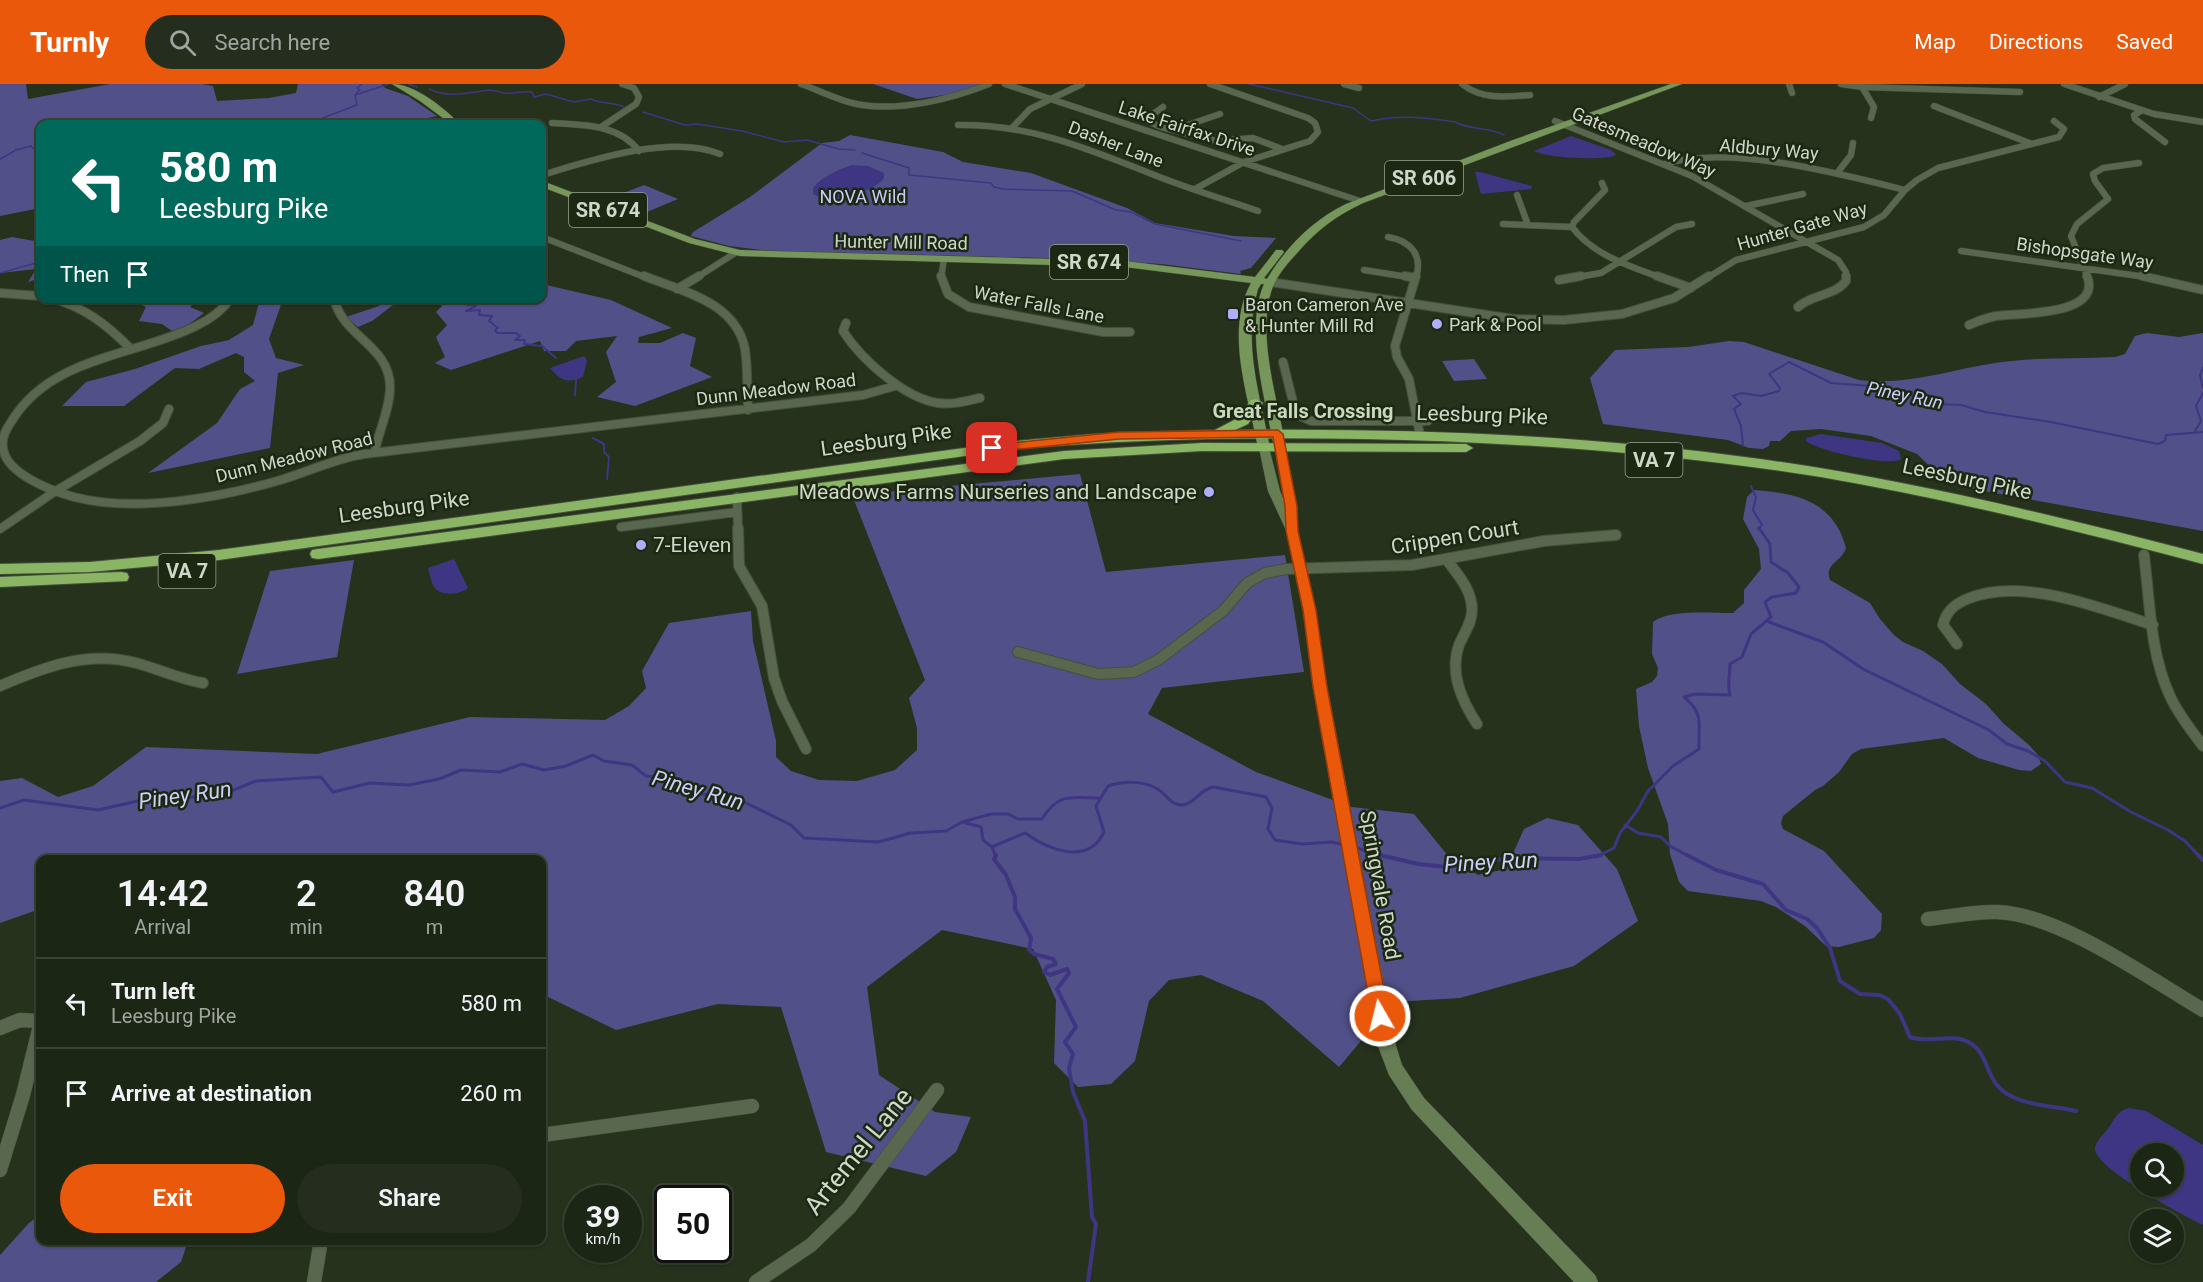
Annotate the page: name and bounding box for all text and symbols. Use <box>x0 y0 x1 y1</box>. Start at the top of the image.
search box <box>145 15 565 69</box>
text: Turnly <box>30 26 109 59</box>
icon: search <box>166 26 199 59</box>
text: Search here <box>214 30 330 55</box>
text: Map <box>1914 30 1956 54</box>
text: Directions <box>1989 30 2083 54</box>
text: Saved <box>2116 30 2173 54</box>
street label: Lake Fairfax Drive <box>1116 96 1258 160</box>
street label: Gatesmeadow Way <box>1569 102 1719 182</box>
street label: Dasher Lane <box>1066 116 1166 172</box>
street label: Aldbury Way <box>1719 134 1820 164</box>
text: 580 m <box>159 143 278 192</box>
icon: left <box>60 144 138 222</box>
road number: SR 606 <box>1385 161 1463 195</box>
park label: NOVA Wild <box>820 186 906 207</box>
text: Leesburg Pike <box>159 193 328 225</box>
road number: SR 674 <box>569 193 647 227</box>
street label: Hunter Gate Way <box>1734 197 1870 255</box>
street label: Hunter Mill Road <box>834 230 968 254</box>
street label: Bishopsgate Way <box>2015 233 2155 273</box>
road number: SR 674 <box>1050 245 1128 279</box>
icon: arrive <box>121 258 154 291</box>
text: Then <box>60 262 109 287</box>
street label: Water Falls Lane <box>972 281 1106 327</box>
place label: Baron Cameron Ave & Hunter Mill Rd <box>1245 294 1403 336</box>
marker: Baron Cameron Ave & Hunter Mill Rd <box>1226 307 1240 321</box>
place label: Park & Pool <box>1449 314 1542 335</box>
marker: Park & Pool <box>1430 317 1444 331</box>
street label: Dunn Meadow Road <box>695 369 857 409</box>
water label: Piney Run <box>1865 377 1945 413</box>
district label: Great Falls Crossing <box>1212 399 1394 423</box>
street label: Leesburg Pike <box>1416 401 1548 429</box>
street label: Leesburg Pike <box>819 419 953 461</box>
pin <box>966 422 1017 473</box>
street label: Dunn Meadow Road <box>213 427 375 487</box>
icon: arrive <box>975 431 1008 464</box>
road number: VA 7 <box>1626 443 1682 477</box>
street label: Leesburg Pike <box>1900 454 2034 504</box>
place label: Meadows Farms Nurseries and Landscape <box>799 480 1197 504</box>
marker: Meadows Farms Nurseries and Landscape <box>1202 485 1216 499</box>
street label: Leesburg Pike <box>337 486 471 528</box>
street label: Crippen Court <box>1389 515 1521 559</box>
place label: 7-Eleven <box>653 533 731 557</box>
marker: 7-Eleven <box>634 538 648 552</box>
road number: VA 7 <box>158 554 216 588</box>
water label: Piney Run <box>649 765 747 815</box>
water label: Piney Run <box>137 776 233 814</box>
street label: Springvale Road <box>1355 809 1405 961</box>
water label: Piney Run <box>1444 847 1538 877</box>
text: 14:42 <box>117 873 209 915</box>
text: 2 <box>296 873 316 915</box>
text: 840 <box>404 873 465 915</box>
text: Arrival <box>134 915 191 939</box>
text: min <box>289 915 323 939</box>
text: m <box>426 915 443 939</box>
text: Turn left <box>111 979 195 1004</box>
position arrow <box>1348 984 1412 1048</box>
icon: left <box>60 987 93 1020</box>
text: 580 m <box>460 991 522 1016</box>
text: Leesburg Pike <box>111 1004 236 1028</box>
icon: arrive <box>60 1077 93 1110</box>
text: Arrive at destination <box>111 1081 312 1106</box>
text: 260 m <box>460 1081 522 1106</box>
street label: Artemel Lane <box>798 1082 918 1220</box>
map controls <box>2130 1143 2184 1263</box>
button: search <box>2130 1143 2184 1197</box>
button: Exit <box>60 1164 285 1233</box>
button: Share <box>297 1164 522 1233</box>
speed limit sign: 50 <box>654 1185 732 1263</box>
text: 39 <box>586 1199 620 1234</box>
button: layers <box>2130 1209 2184 1263</box>
text: km/h <box>585 1230 621 1248</box>

